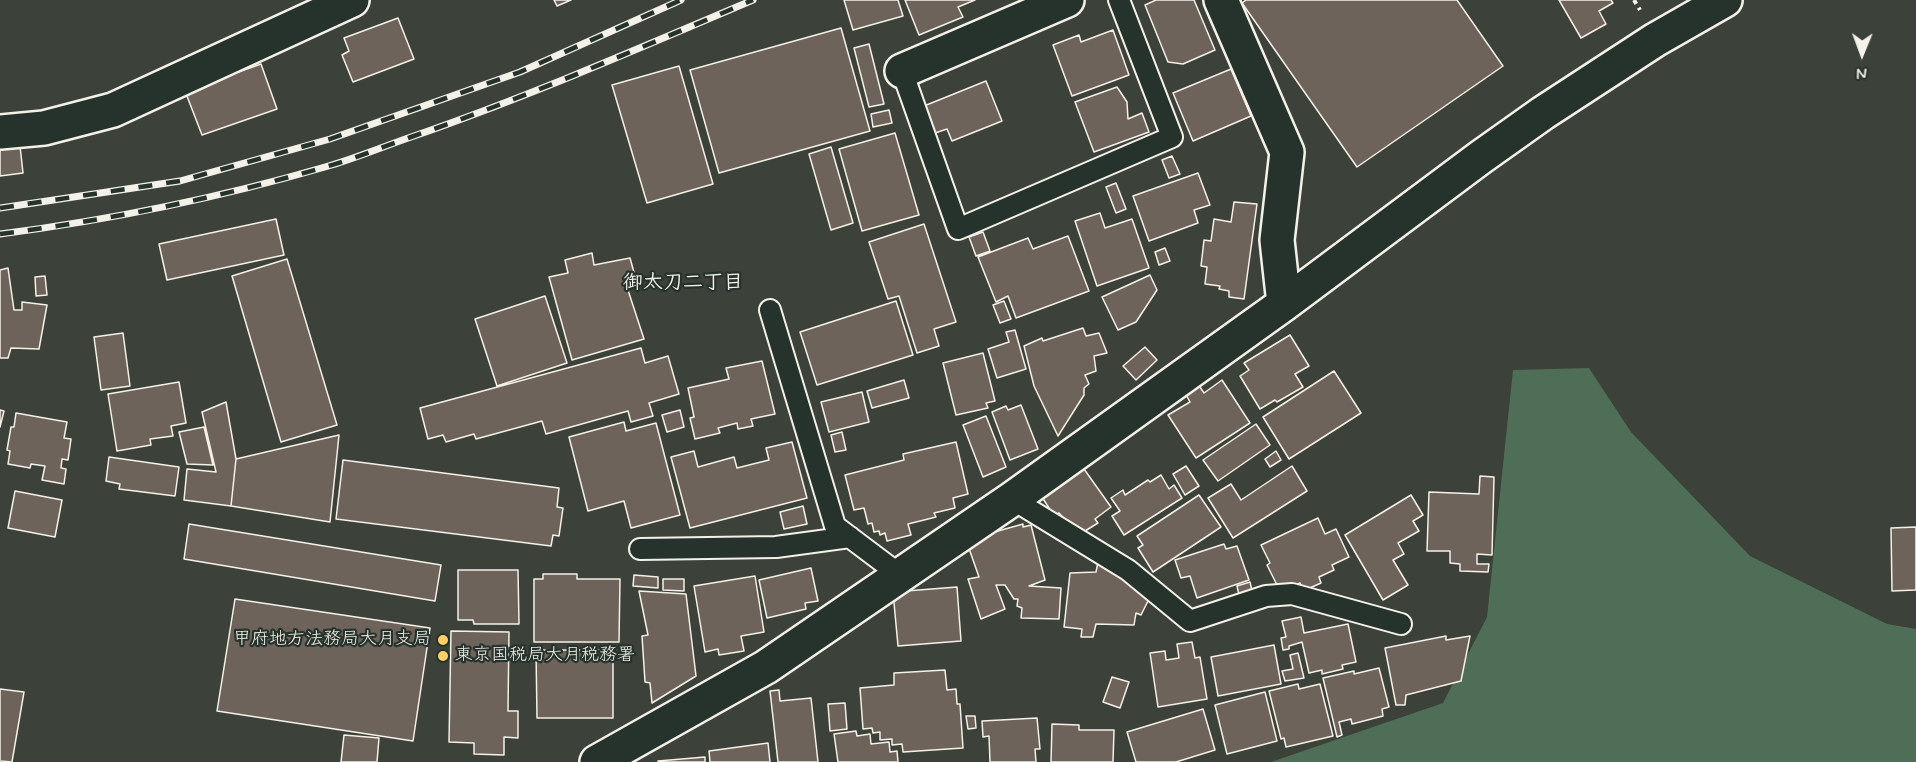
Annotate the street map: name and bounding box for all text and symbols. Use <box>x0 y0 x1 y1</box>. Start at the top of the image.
north arrow <box>1832 24 1892 84</box>
text: N <box>1856 62 1867 83</box>
district label: 御太刀二丁目 <box>623 272 743 296</box>
place label: 甲府地方法務局大月支局 <box>233 629 431 651</box>
marker: 甲府地方法務局大月支局 <box>436 633 450 647</box>
place label: 東京国税局大月税務署 <box>455 645 635 667</box>
marker: 東京国税局大月税務署 <box>436 649 450 663</box>

